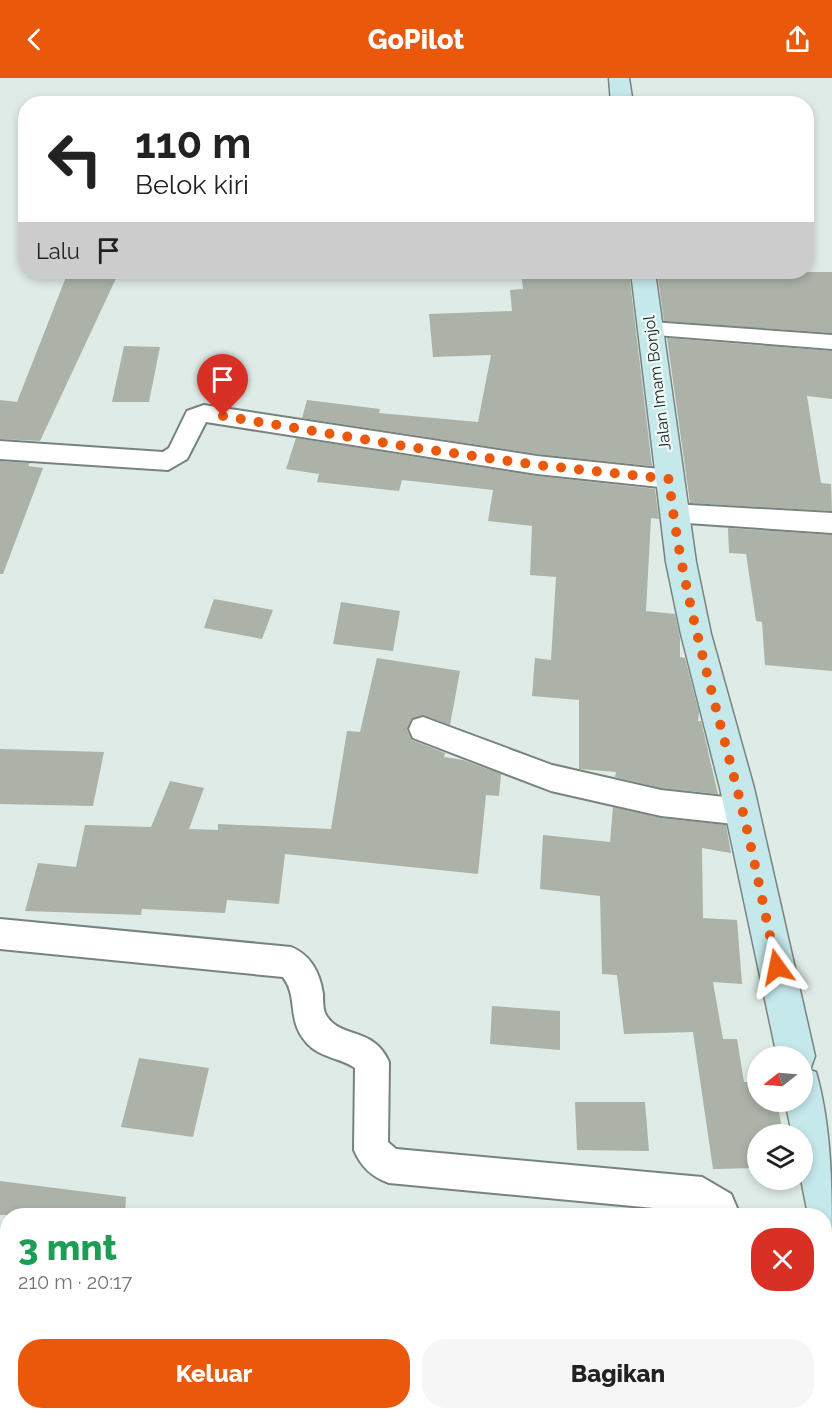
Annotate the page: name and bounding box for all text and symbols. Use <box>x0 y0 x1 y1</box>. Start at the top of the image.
icon: back <box>18 23 51 56</box>
icon: share <box>781 23 814 56</box>
text: GoPilot <box>368 24 464 55</box>
text: 110 m <box>135 119 251 168</box>
icon: left <box>36 120 114 198</box>
text: Belok kiri <box>135 169 249 200</box>
icon: arrive <box>92 234 125 267</box>
text: Lalu <box>36 238 80 264</box>
street label: Jalan Imam Bonjol <box>639 314 675 452</box>
pin <box>197 354 248 416</box>
icon: arrive <box>206 363 239 396</box>
position arrow <box>745 935 809 999</box>
north arrow <box>747 1046 813 1112</box>
map controls <box>747 1046 813 1190</box>
button: layers <box>747 1124 813 1190</box>
text: 3 mnt <box>18 1226 117 1268</box>
button: close <box>751 1228 814 1291</box>
text: 210 m · 20:17 <box>18 1270 132 1294</box>
button: Keluar <box>18 1339 410 1408</box>
button: Bagikan <box>422 1339 814 1408</box>

